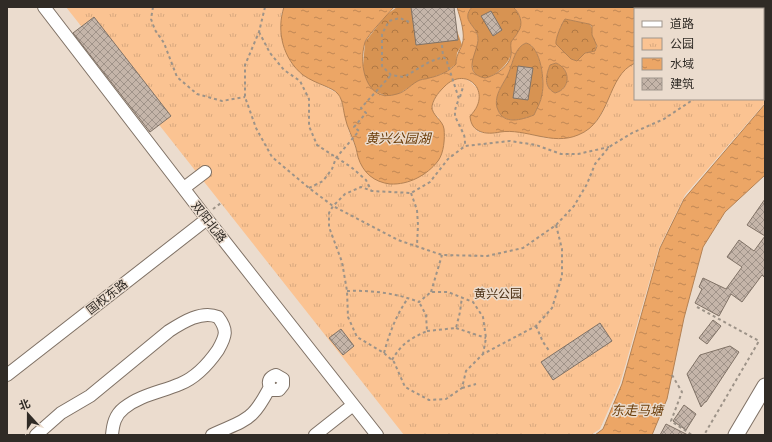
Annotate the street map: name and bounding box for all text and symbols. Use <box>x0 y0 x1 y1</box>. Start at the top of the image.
legend <box>634 8 764 100</box>
text: 道路 <box>670 17 694 31</box>
text: 公园 <box>670 37 694 51</box>
text: 水域 <box>670 57 694 71</box>
text: 建筑 <box>670 77 694 91</box>
water label: 黄兴公园湖 <box>365 131 432 146</box>
street label: 双阳北路 <box>189 199 229 245</box>
street label: 国权东路 <box>84 277 130 317</box>
park label: 黄兴公园 <box>474 287 522 301</box>
north arrow <box>8 394 48 434</box>
text: 北 <box>17 397 32 413</box>
water label: 东走马塘 <box>611 403 665 418</box>

